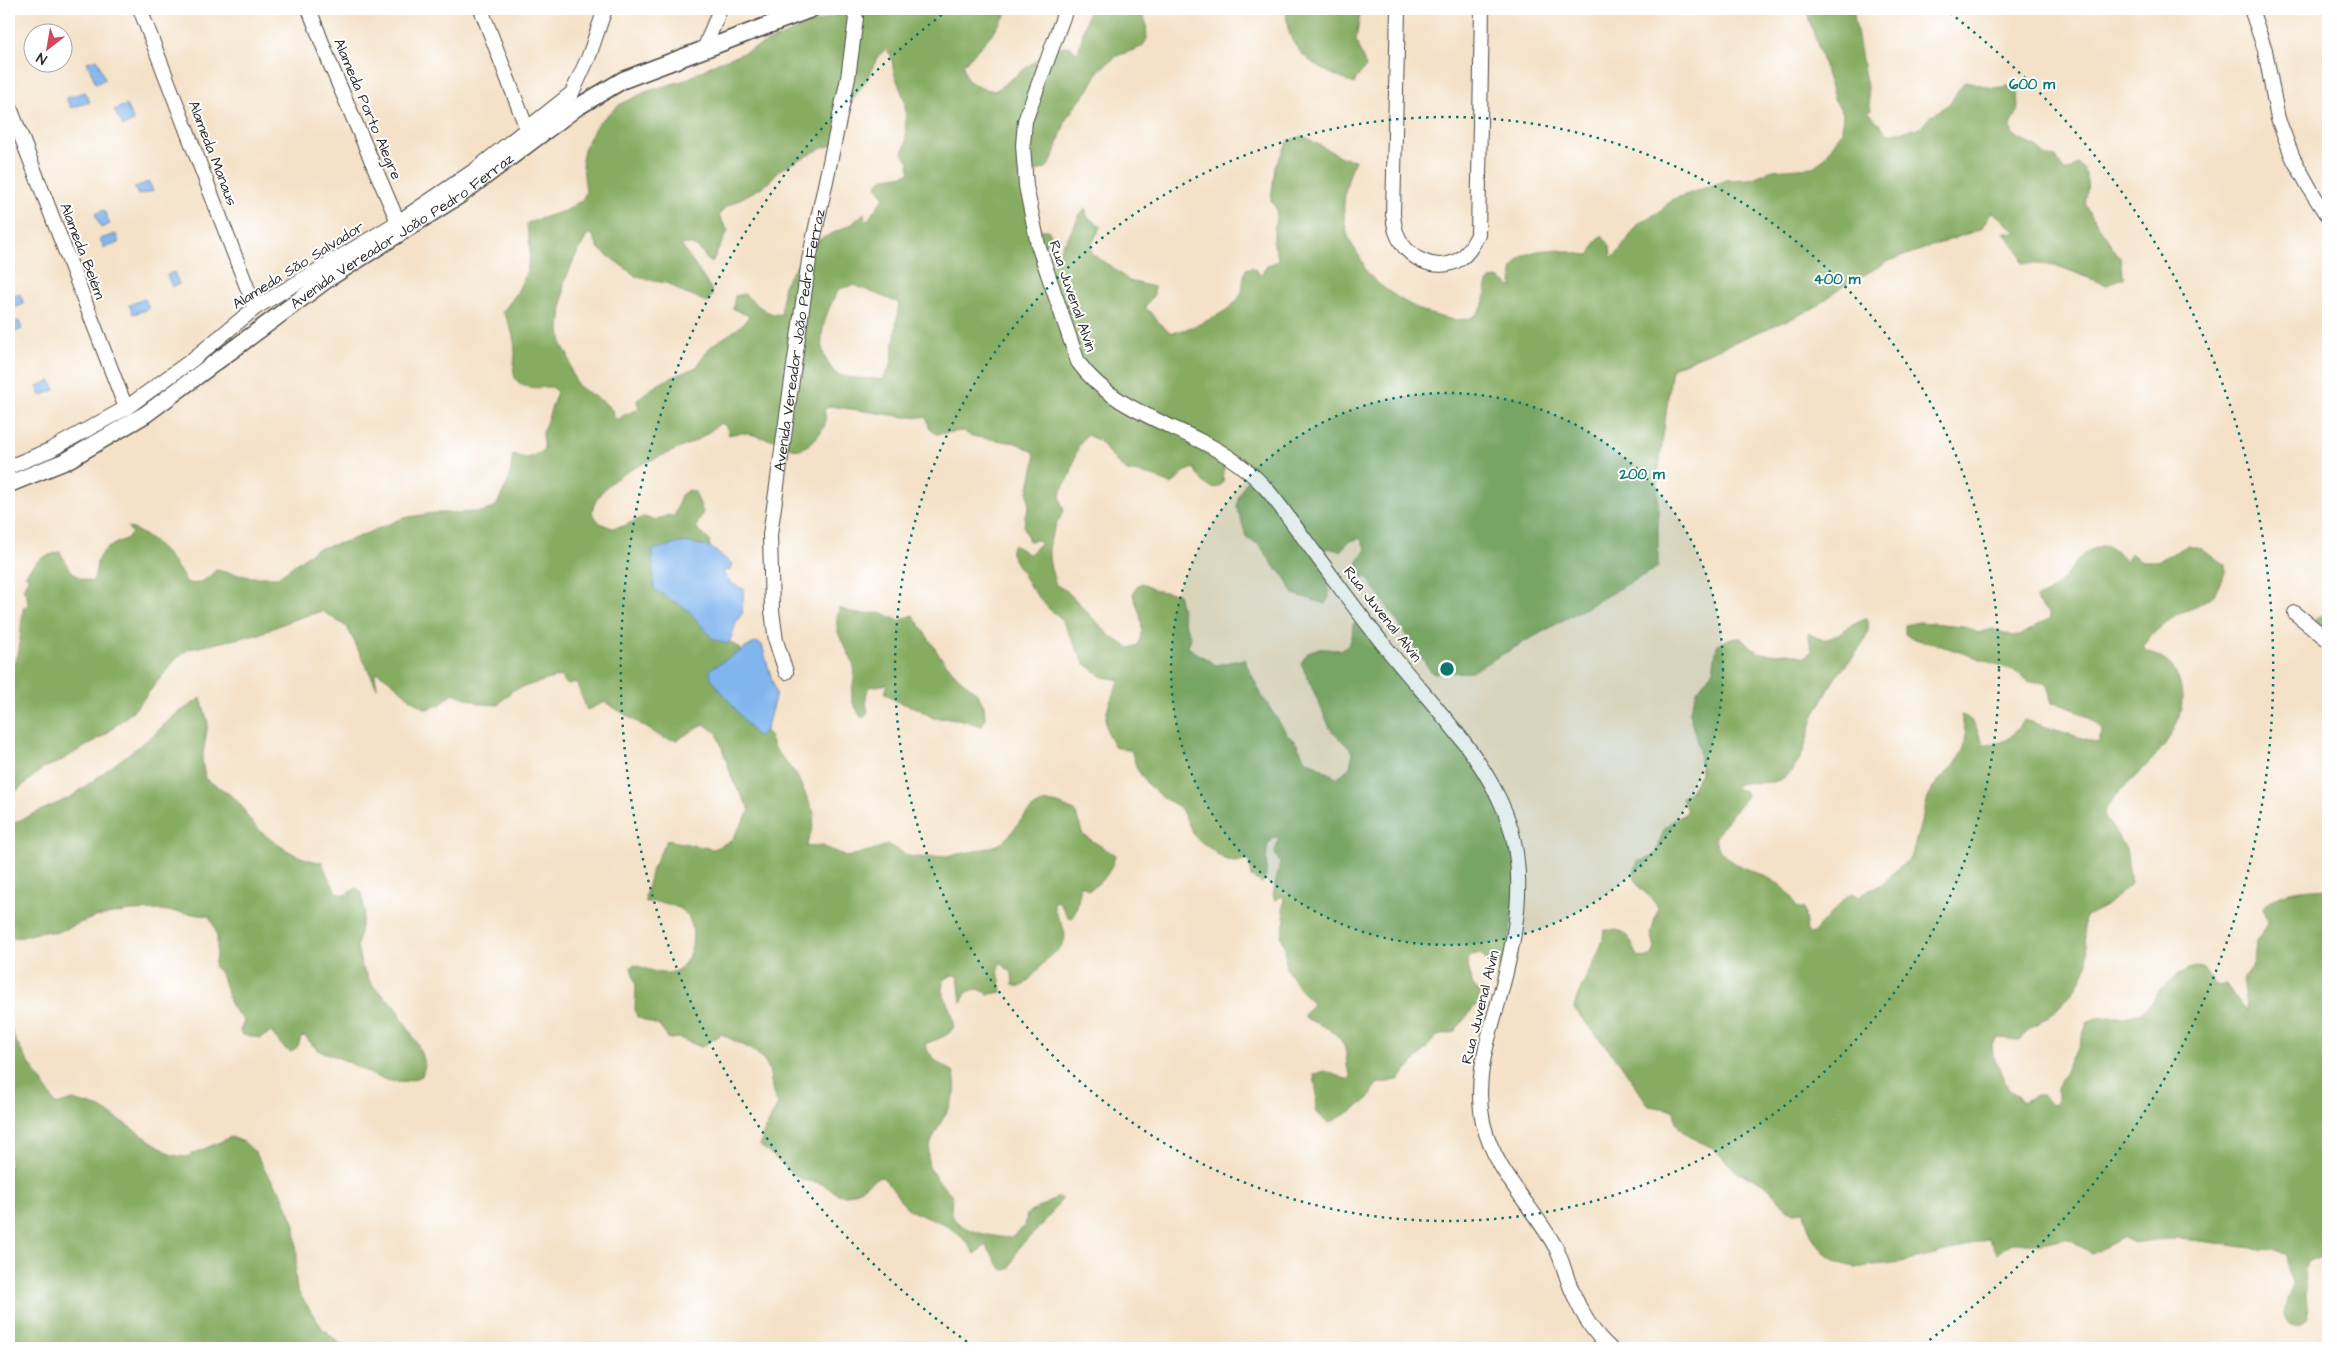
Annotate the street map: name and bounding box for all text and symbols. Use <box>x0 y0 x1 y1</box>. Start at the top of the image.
north arrow <box>22 22 72 72</box>
street label: Alameda Porto Alegre <box>327 35 407 184</box>
text: N <box>33 47 51 69</box>
text: 600 m <box>2009 74 2055 95</box>
street label: Alameda Manaus <box>183 98 242 209</box>
street label: Avenida Vereador João Pedro Ferraz <box>286 148 519 314</box>
street label: Alameda Belém <box>55 200 111 303</box>
street label: Avenida Vereador João Pedro Ferraz <box>769 206 831 473</box>
street label: Alameda São Salvador <box>228 216 368 315</box>
street label: Rua Juvenal Alvin <box>1044 238 1102 355</box>
text: 400 m <box>1814 269 1861 290</box>
text: 200 m <box>1618 464 1665 485</box>
street label: Rua Juvenal Alvin <box>1338 562 1427 667</box>
centre of rings <box>1438 660 1456 678</box>
street label: Rua Juvenal Alvin <box>1456 948 1505 1066</box>

